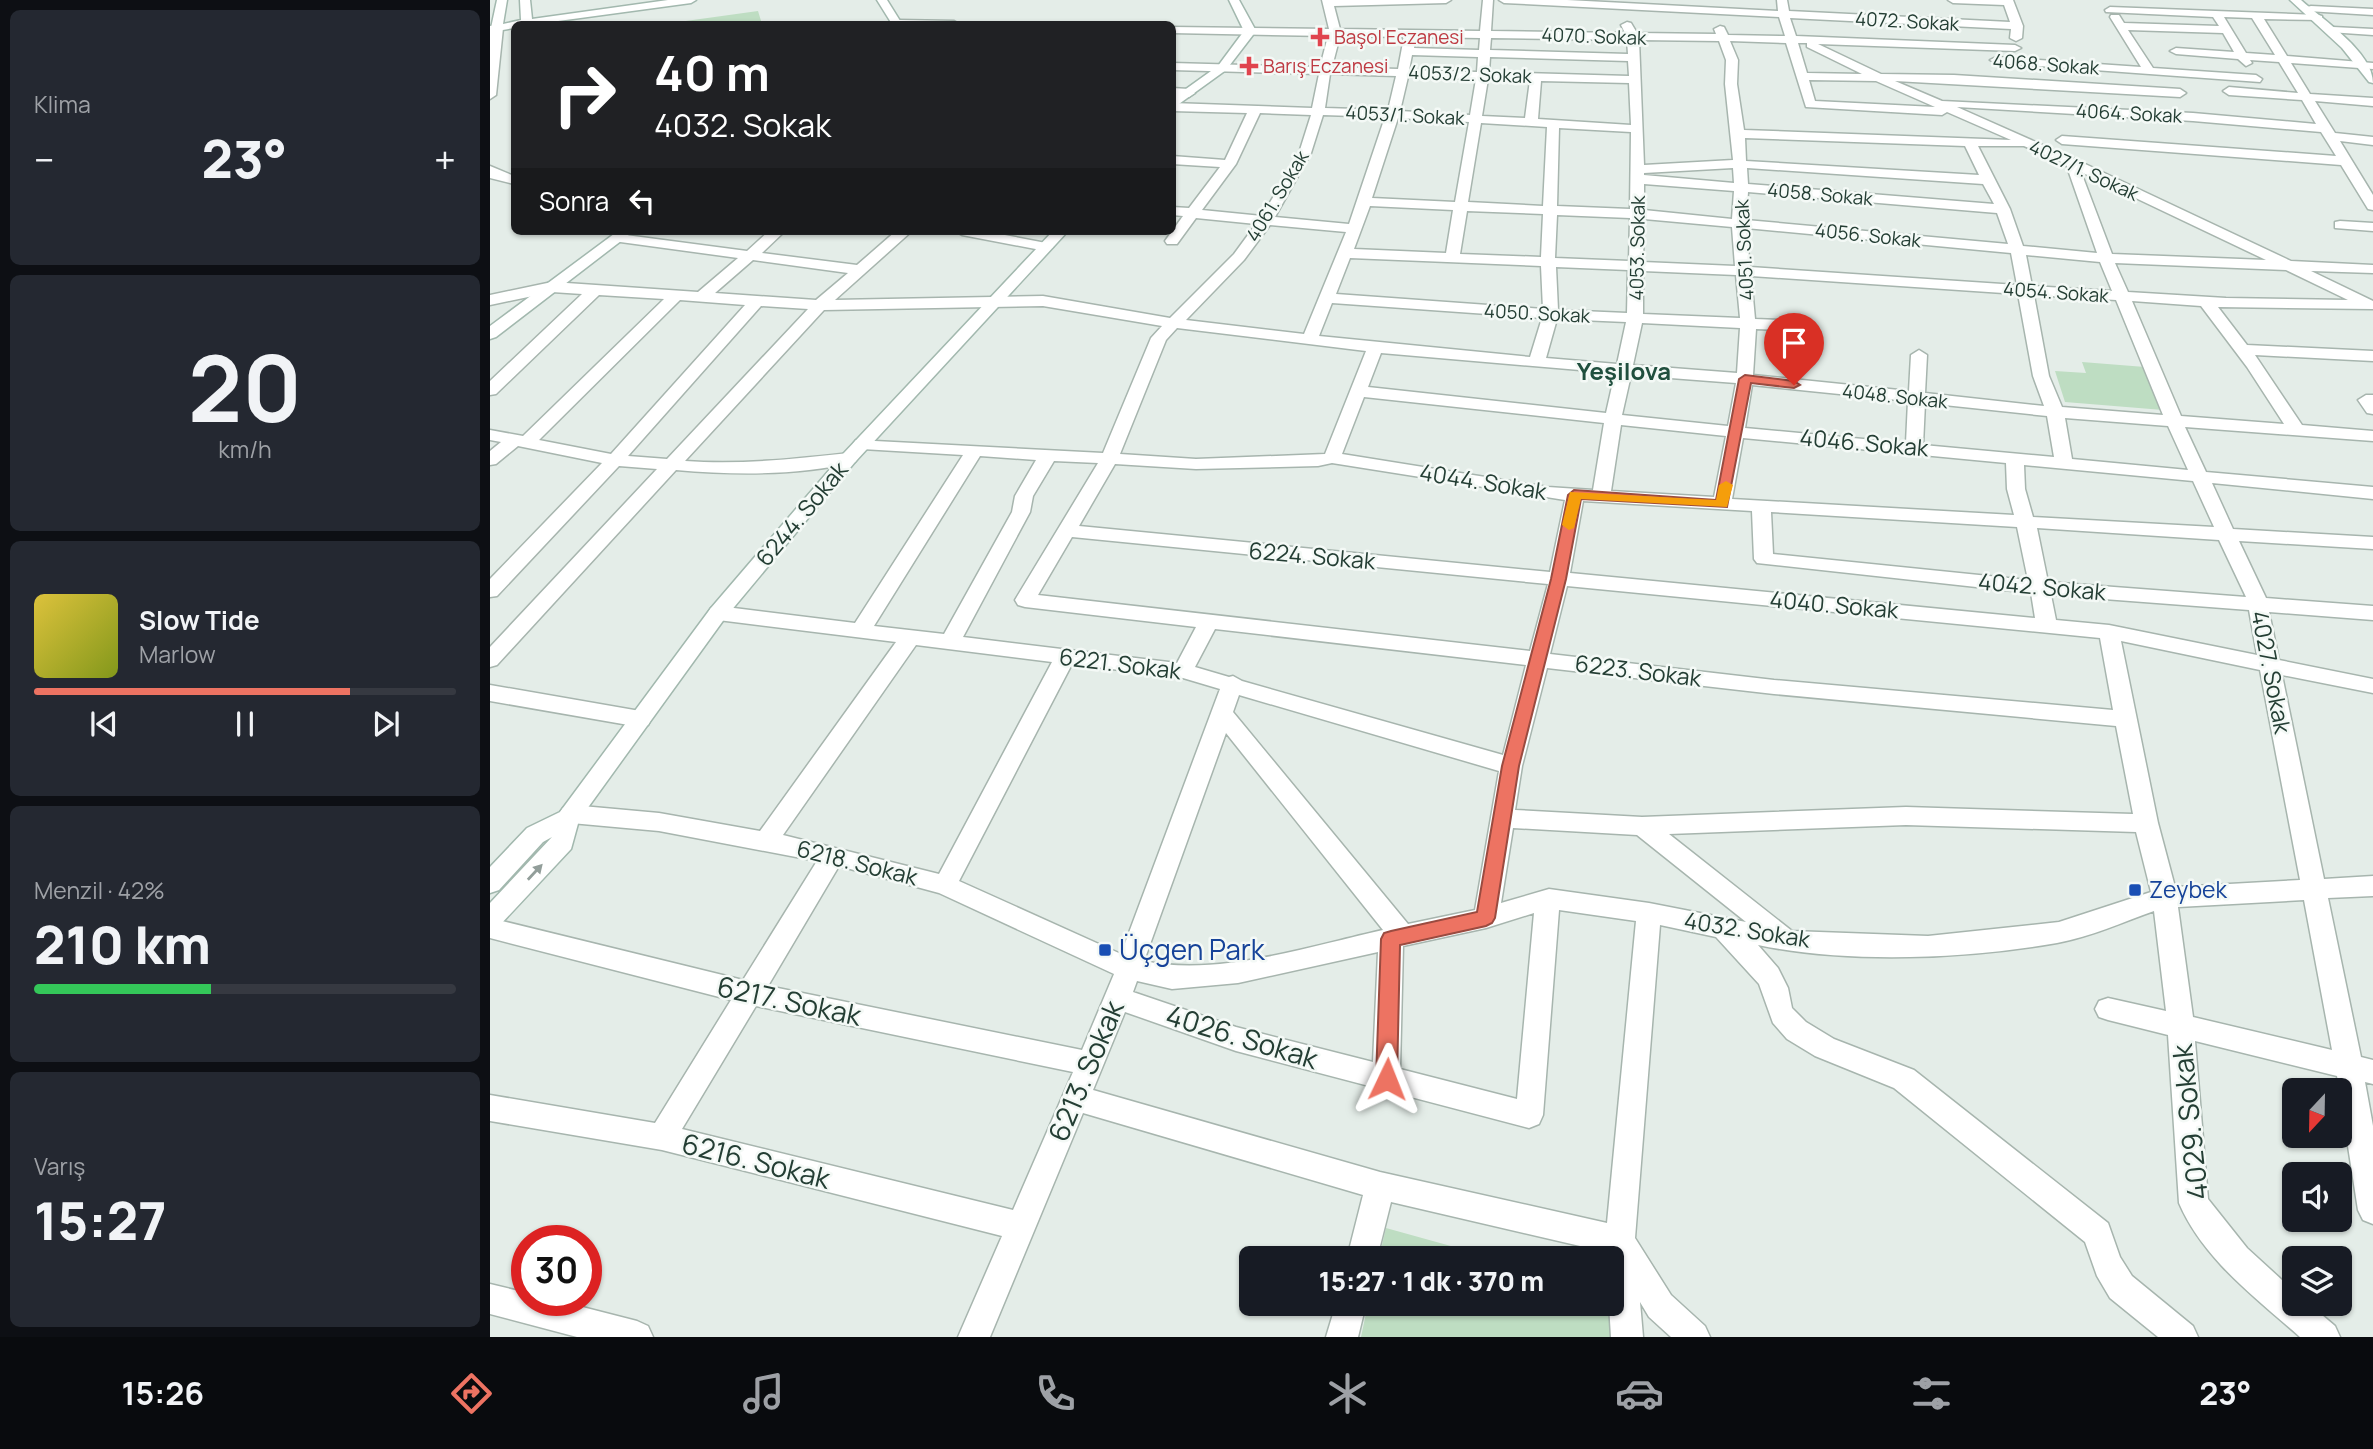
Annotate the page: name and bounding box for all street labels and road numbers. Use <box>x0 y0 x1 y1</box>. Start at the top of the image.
street label: 4072. Sokak <box>1854 5 1960 37</box>
street label: 4070. Sokak <box>1541 21 1647 51</box>
street label: 4068. Sokak <box>1992 47 2101 81</box>
street label: 4053/2. Sokak <box>1408 59 1533 89</box>
street label: 4064. Sokak <box>2075 97 2183 129</box>
street label: 4053/1. Sokak <box>1345 99 1466 131</box>
street label: 4027/1. Sokak <box>2025 133 2144 207</box>
street label: 4061. Sokak <box>1240 145 1315 246</box>
street label: 4058. Sokak <box>1766 176 1874 212</box>
street label: 4053. Sokak <box>1623 195 1651 301</box>
street label: 4051. Sokak <box>1728 198 1760 301</box>
street label: 4056. Sokak <box>1814 217 1923 254</box>
street label: 4054. Sokak <box>2002 275 2110 309</box>
street label: 4050. Sokak <box>1483 297 1591 329</box>
street label: 4048. Sokak <box>1841 378 1950 415</box>
street label: 4046. Sokak <box>1798 420 1930 464</box>
street label: 6244. Sokak <box>748 454 855 573</box>
street label: 4044. Sokak <box>1417 455 1550 507</box>
street label: 6224. Sokak <box>1247 534 1377 577</box>
street label: 4042. Sokak <box>1977 564 2108 608</box>
street label: 4040. Sokak <box>1768 582 1900 626</box>
street label: 4027. Sokak <box>2244 608 2300 737</box>
street label: 6221. Sokak <box>1057 640 1183 686</box>
street label: 6223. Sokak <box>1573 646 1704 694</box>
street label: 6218. Sokak <box>793 832 922 893</box>
street label: 4032. Sokak <box>1682 903 1813 955</box>
street label: 6217. Sokak <box>714 966 866 1034</box>
street label: 6213. Sokak <box>1038 993 1132 1147</box>
street label: 4026. Sokak <box>1162 995 1324 1077</box>
street label: 4029. Sokak <box>2162 1041 2216 1202</box>
street label: 6216. Sokak <box>678 1123 835 1197</box>

